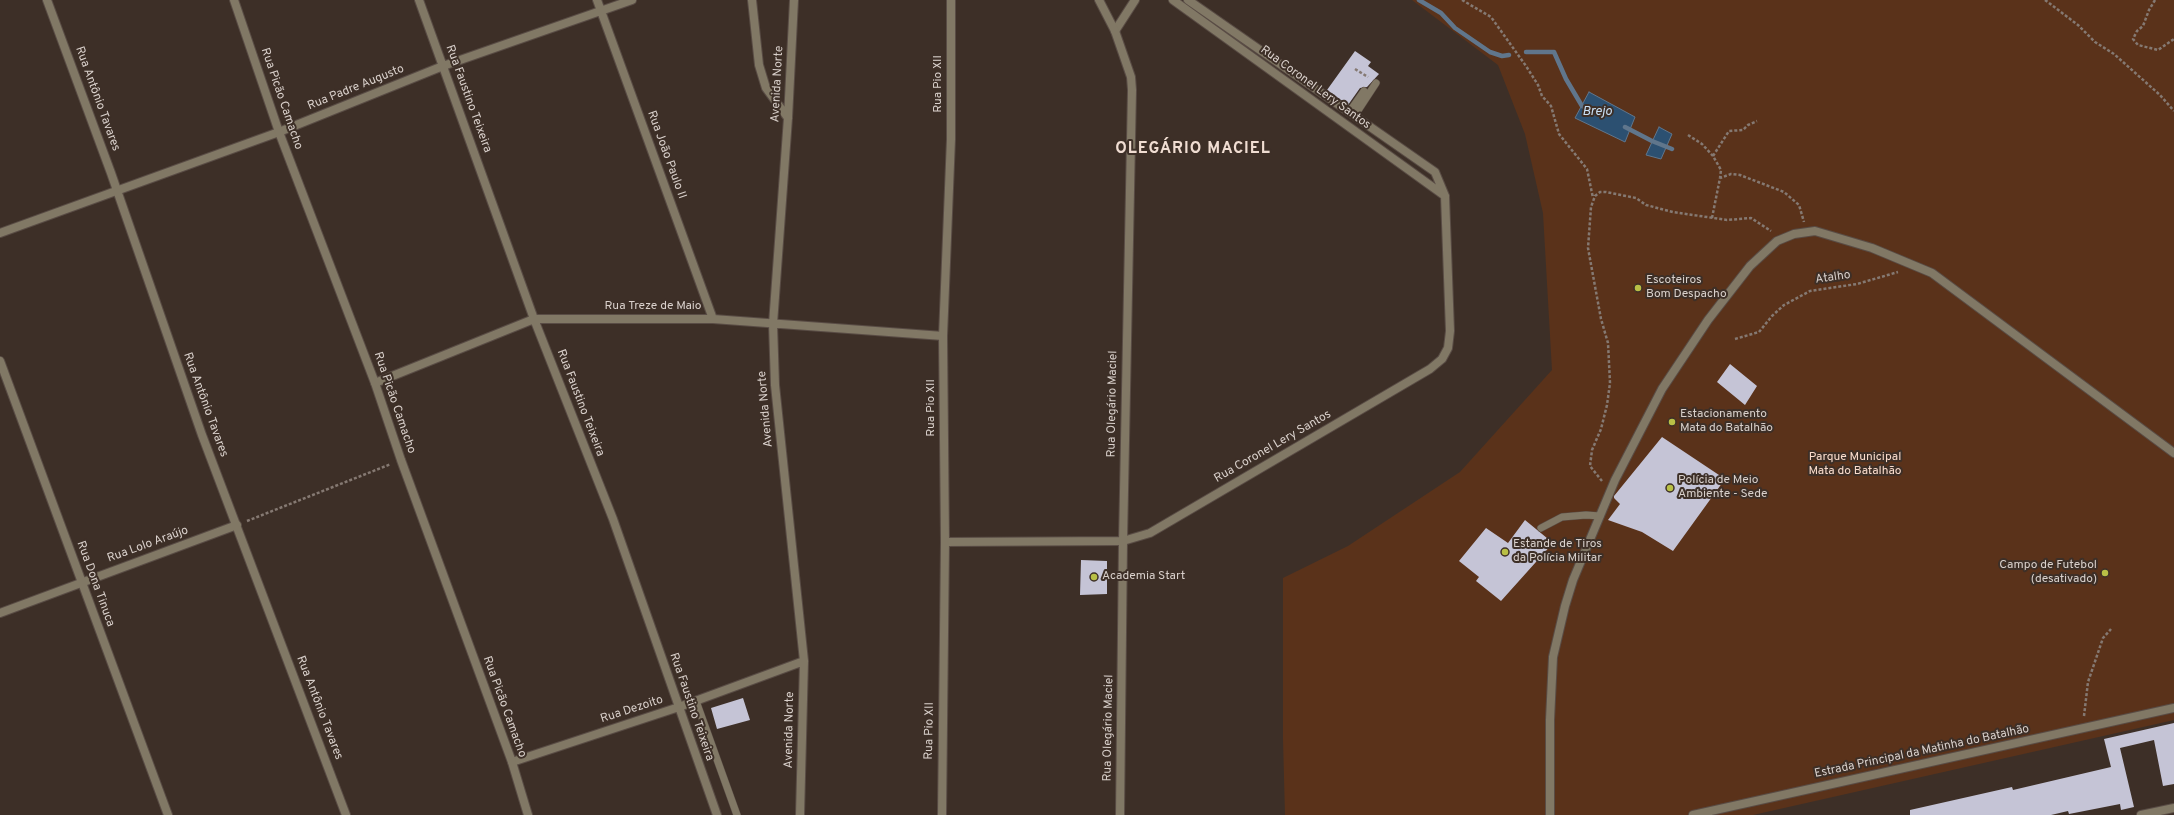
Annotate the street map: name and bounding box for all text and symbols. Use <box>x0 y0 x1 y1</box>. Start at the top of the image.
street label: Rua Faustino Teixeira <box>442 43 494 155</box>
street label: Rua Coronel Lery Santos <box>1257 43 1373 133</box>
street label: Rua Antônio Tavares <box>71 45 123 153</box>
street label: Avenida Norte <box>769 45 787 123</box>
street label: Rua Picão Camacho <box>257 46 305 152</box>
street label: Rua Pio XII <box>932 55 946 113</box>
street label: Rua Padre Augusto <box>306 62 406 114</box>
water label: Brejo <box>1582 104 1612 120</box>
street label: Rua João Paulo II <box>643 109 689 201</box>
district label: OLEGÁRIO MACIEL <box>1115 140 1271 160</box>
street label: Atalho <box>1814 268 1852 288</box>
place label: Escoteiros Bom Despacho <box>1646 274 1727 302</box>
marker: Escoteiros Bom Despacho <box>1633 283 1643 293</box>
street label: Rua Treze de Maio <box>604 300 702 314</box>
street label: Rua Faustino Teixeira <box>553 347 607 459</box>
street label: Rua Picão Camacho <box>370 350 418 456</box>
street label: Rua Olegário Maciel <box>1105 350 1121 458</box>
street label: Rua Antônio Tavares <box>179 351 231 459</box>
street label: Avenida Norte <box>755 370 777 448</box>
street label: Rua Pio XII <box>925 379 939 437</box>
street label: Rua Coronel Lery Santos <box>1212 408 1334 486</box>
place label: Estacionamento Mata do Batalhão <box>1680 408 1773 436</box>
marker: Estacionamento Mata do Batalhão <box>1667 417 1677 427</box>
park label: Parque Municipal Mata do Batalhão <box>1809 451 1901 479</box>
place label: Polícia de Meio Ambiente - Sede <box>1678 474 1767 502</box>
marker: Polícia de Meio Ambiente - Sede <box>1665 483 1675 493</box>
street label: Rua Lolo Araújo <box>105 524 191 566</box>
place label: Estande de Tiros da Polícia Militar <box>1513 538 1602 566</box>
street label: Rua Dona Tinuca <box>73 539 117 629</box>
marker: Estande de Tiros da Polícia Militar <box>1500 547 1510 557</box>
place label: Campo de Futebol (desativado) <box>1999 559 2097 587</box>
marker: Campo de Futebol (desativado) <box>2100 568 2110 578</box>
place label: Academia Start <box>1102 570 1185 584</box>
marker: Academia Start <box>1089 572 1099 582</box>
street label: Rua Faustino Teixeira <box>666 651 716 763</box>
street label: Rua Antônio Tavares <box>293 654 345 762</box>
street label: Rua Picão Camacho <box>479 654 529 760</box>
street label: Rua Olegário Maciel <box>1101 674 1117 782</box>
street label: Avenida Norte <box>782 691 798 769</box>
street label: Rua Dezoito <box>599 693 665 727</box>
street label: Rua Pio XII <box>922 702 938 760</box>
street label: Estrada Principal da Matinha do Batalhão <box>1813 722 2031 782</box>

